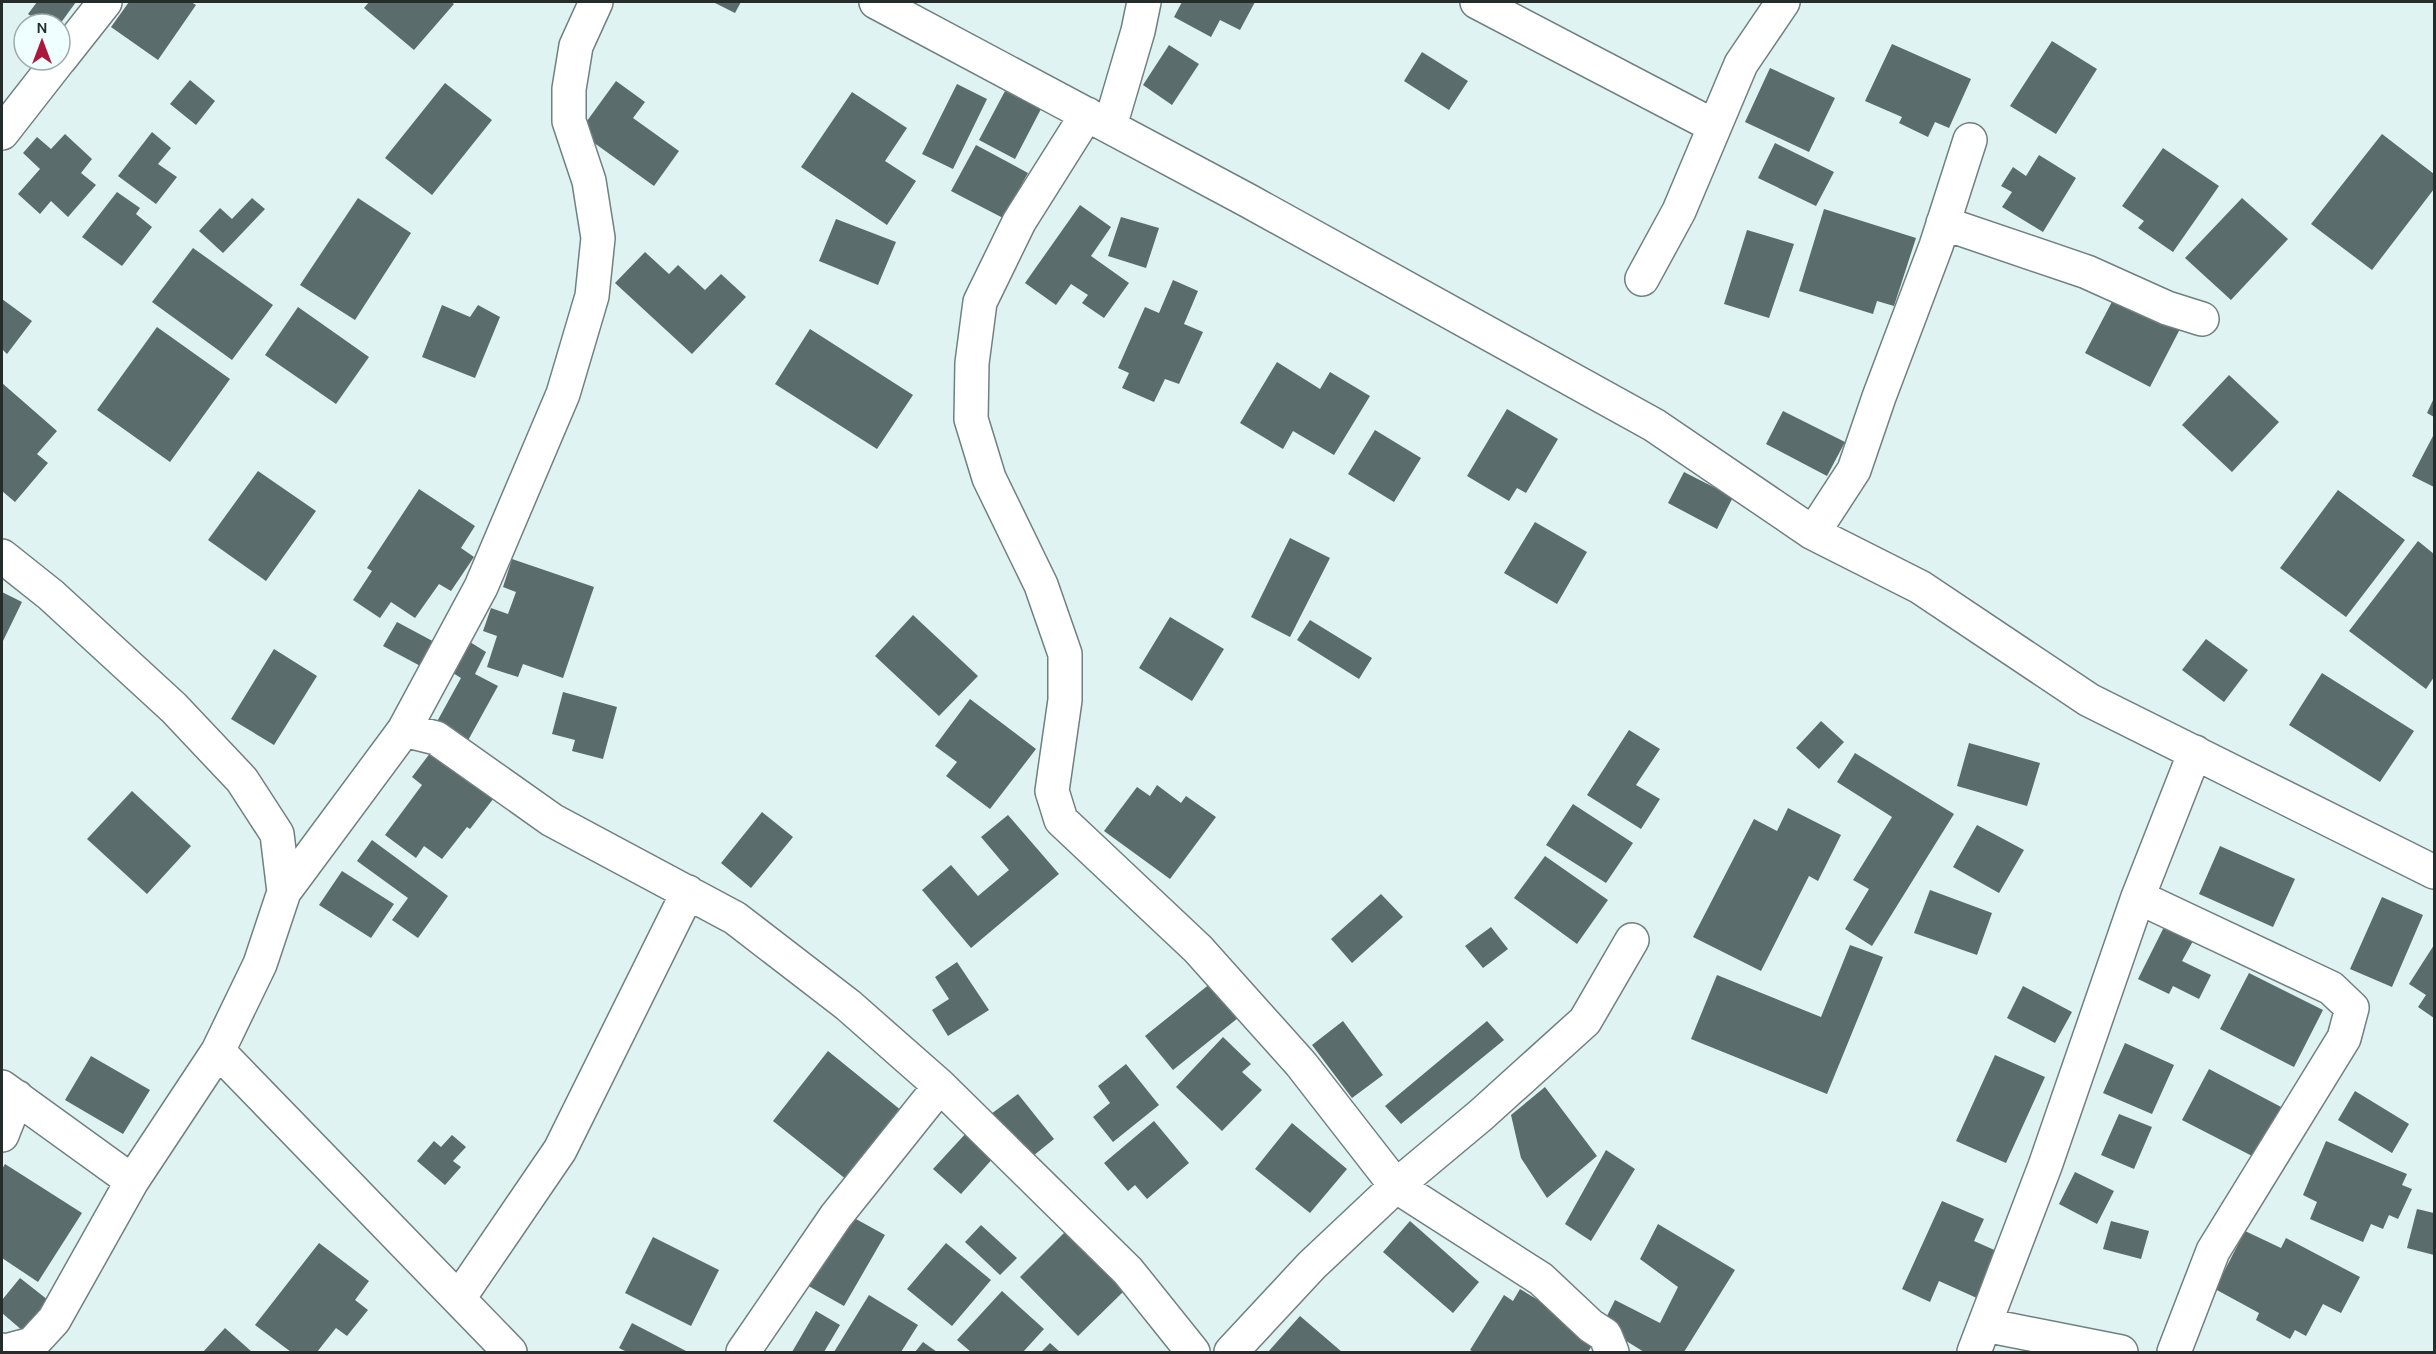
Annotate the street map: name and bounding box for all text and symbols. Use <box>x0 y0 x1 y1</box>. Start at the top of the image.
north arrow <box>12 12 72 72</box>
text: N <box>36 18 48 37</box>

